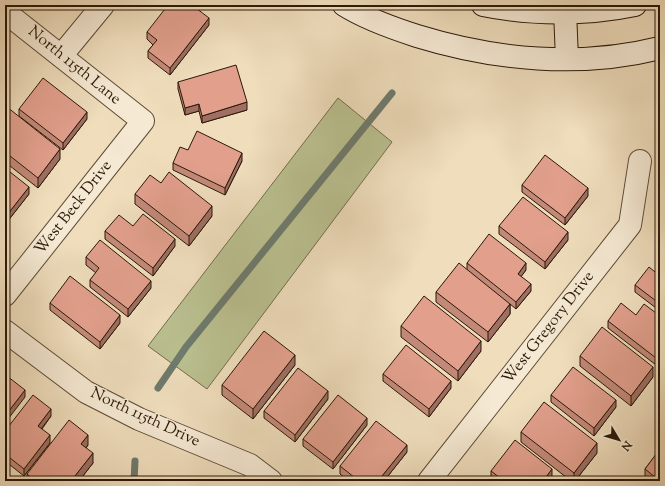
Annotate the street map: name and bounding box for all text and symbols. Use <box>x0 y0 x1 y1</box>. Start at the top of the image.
street label: North 115th Lane <box>22 21 126 111</box>
street label: West Beck Drive <box>30 156 118 260</box>
street label: West Gregory Drive <box>498 267 600 389</box>
street label: North 115th Drive <box>86 382 204 454</box>
north arrow <box>599 420 639 460</box>
text: N <box>617 436 636 454</box>

